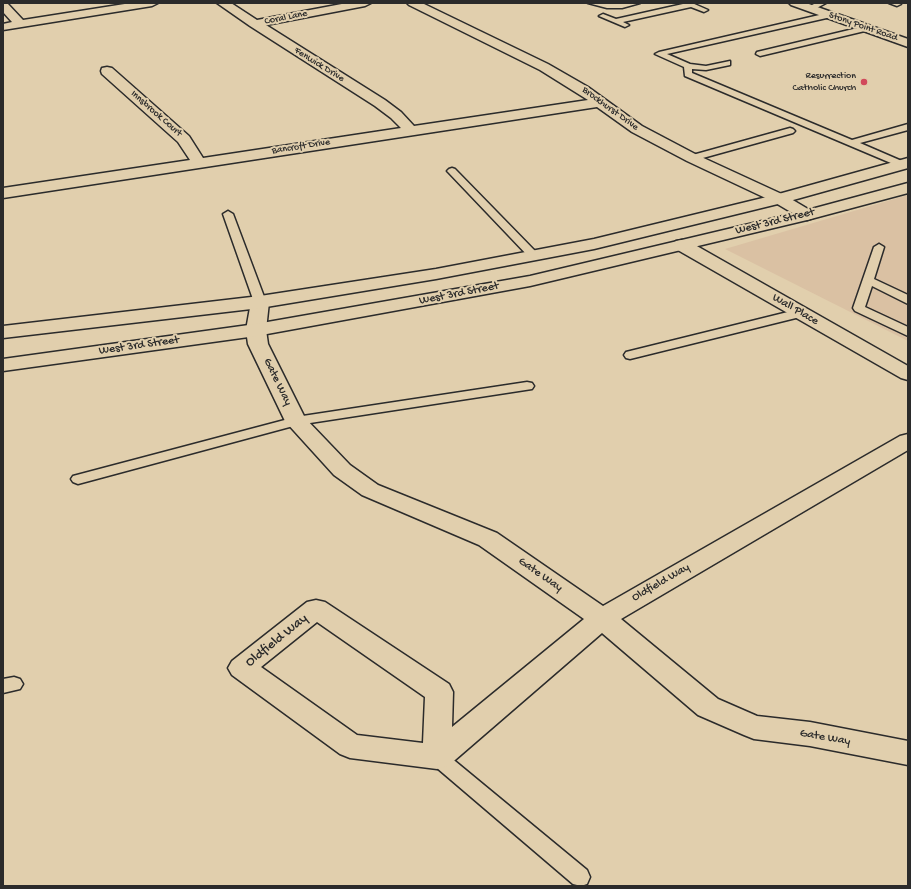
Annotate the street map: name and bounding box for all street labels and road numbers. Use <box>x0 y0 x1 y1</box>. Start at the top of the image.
street label: Coral Lane <box>264 8 308 28</box>
street label: Stony Point Road <box>827 10 899 44</box>
street label: Fenwick Drive <box>292 45 346 85</box>
street label: Brockhurst Drive <box>579 84 641 134</box>
street label: Innsbrook Court <box>128 88 184 140</box>
street label: Bancroft Drive <box>271 136 331 158</box>
street label: West 3rd Street <box>734 205 816 239</box>
street label: West 3rd Street <box>418 279 500 309</box>
street label: Wall Place <box>769 291 821 329</box>
street label: West 3rd Street <box>98 333 180 359</box>
street label: Gate Way <box>259 356 295 408</box>
street label: Gate Way <box>515 554 565 596</box>
street label: Oldfield Way <box>629 561 693 605</box>
street label: Oldfield Way <box>242 611 312 671</box>
street label: Gate Way <box>799 726 851 750</box>

